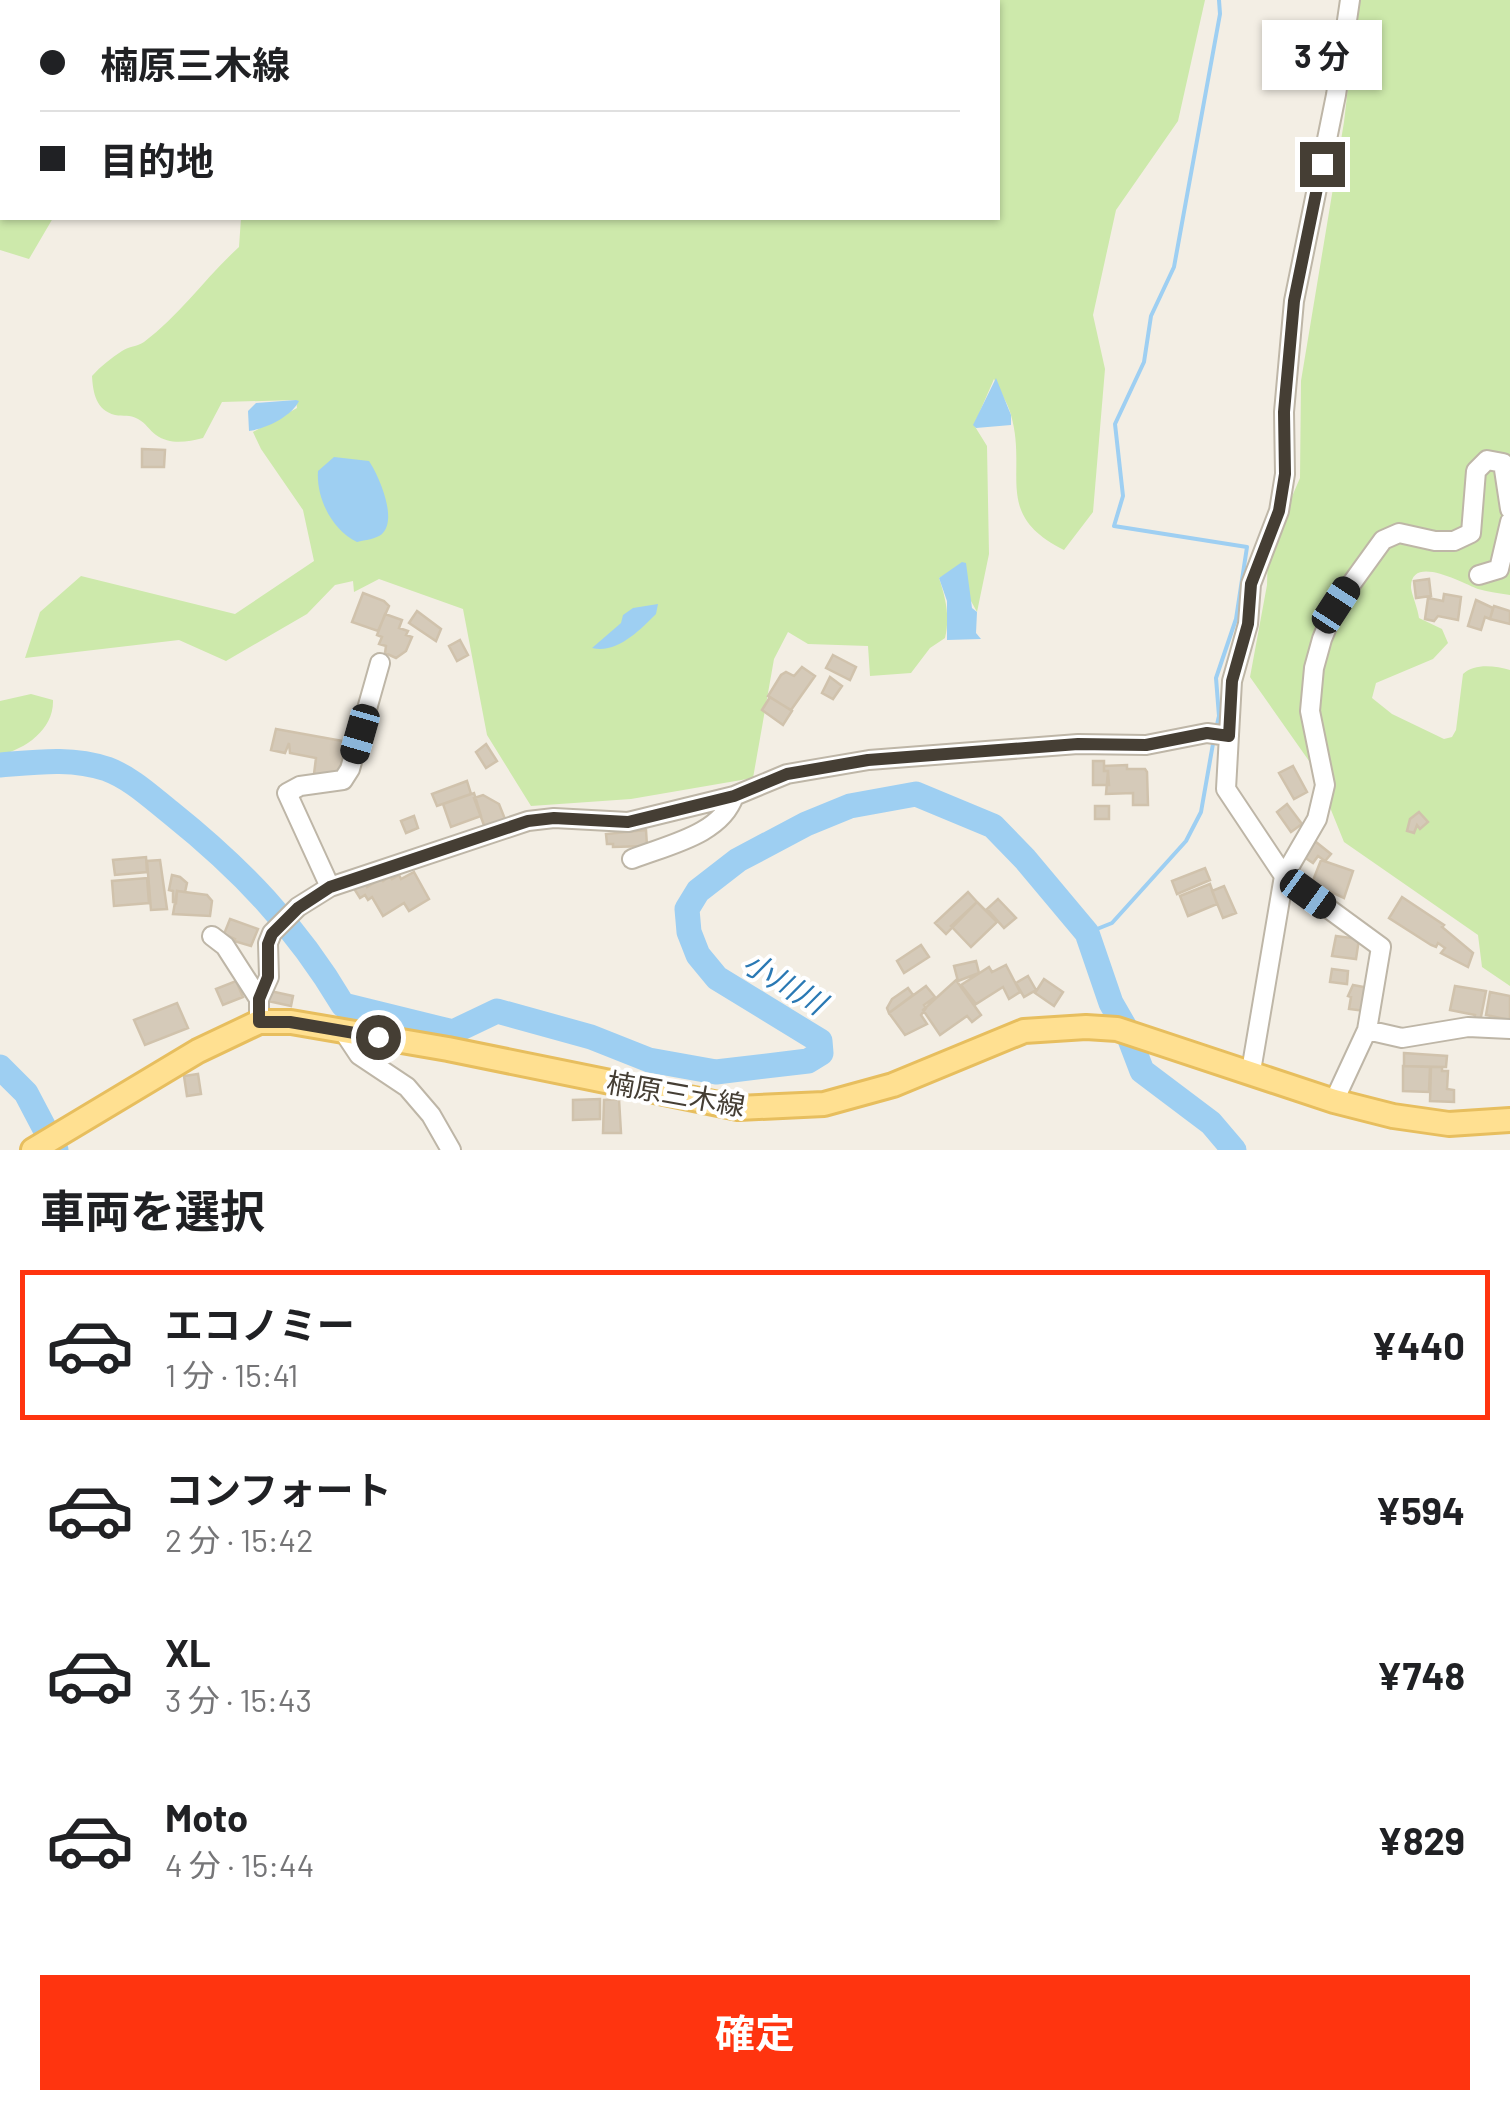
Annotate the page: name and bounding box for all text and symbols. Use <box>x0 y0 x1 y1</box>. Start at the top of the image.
callout: 3 分 <box>1262 19 1382 89</box>
text: 3 分 <box>1294 36 1350 74</box>
text: 楠原三木線 <box>100 41 290 87</box>
text: 目的地 <box>100 137 214 183</box>
route end <box>1300 142 1345 187</box>
car <box>1307 572 1365 638</box>
car <box>337 701 383 767</box>
car <box>1275 864 1341 924</box>
water label: 小川川 <box>737 943 835 1022</box>
route start <box>356 1015 401 1060</box>
street label: 楠原三木線 <box>604 1064 748 1122</box>
text: 車両を選択 <box>40 1183 265 1237</box>
icon: car <box>45 1300 135 1390</box>
text: エコノミー <box>165 1301 355 1347</box>
text: ¥440 <box>1371 1322 1465 1368</box>
text: 1 分 · 15:41 <box>165 1355 299 1393</box>
icon: car <box>45 1465 135 1555</box>
text: コンフォート <box>165 1466 392 1512</box>
text: ¥594 <box>1375 1487 1465 1533</box>
text: 2 分 · 15:42 <box>165 1520 313 1558</box>
text: XL <box>165 1629 211 1675</box>
icon: car <box>45 1630 135 1720</box>
text: ¥748 <box>1377 1652 1465 1698</box>
text: 3 分 · 15:43 <box>165 1680 312 1718</box>
text: Moto <box>165 1794 248 1840</box>
icon: car <box>45 1795 135 1885</box>
text: ¥829 <box>1377 1817 1465 1863</box>
text: 4 分 · 15:44 <box>165 1845 314 1883</box>
button: 確定 <box>40 1975 1470 2090</box>

